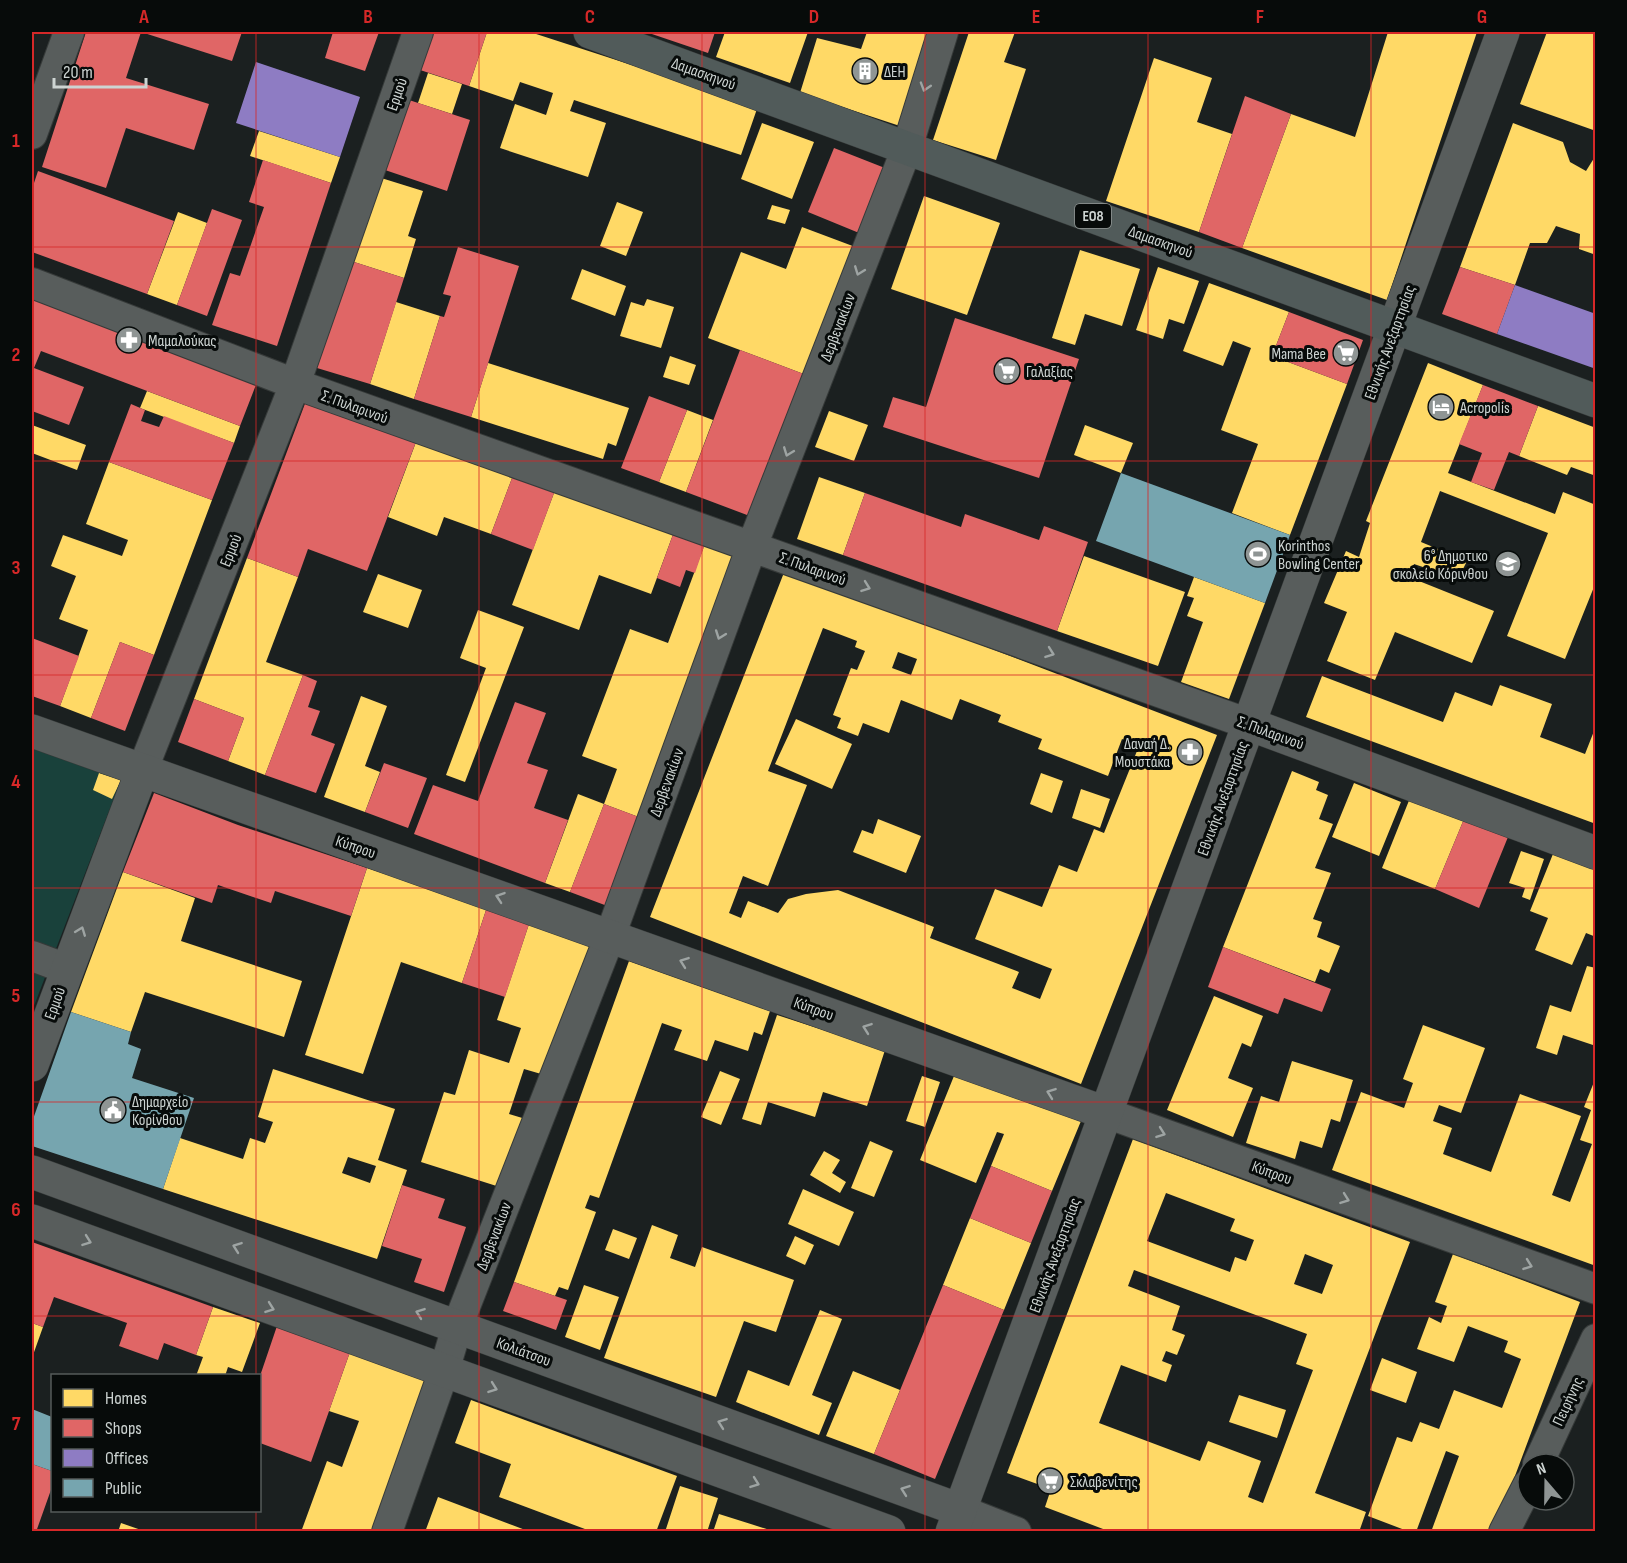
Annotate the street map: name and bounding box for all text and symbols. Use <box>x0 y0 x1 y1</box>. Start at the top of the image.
text: A <box>138 5 149 29</box>
text: B <box>363 5 373 29</box>
text: C <box>585 5 595 29</box>
text: D <box>809 5 819 29</box>
text: E <box>1032 5 1040 29</box>
text: F <box>1256 5 1264 29</box>
text: G <box>1477 5 1487 29</box>
scale bar <box>54 51 146 89</box>
street label: Δαμασκηνού <box>669 54 738 95</box>
building icon: ΔΕΗ <box>850 56 880 86</box>
text: 20 m <box>63 62 93 83</box>
place label: ΔΕΗ <box>884 63 906 82</box>
street label: Ερμού <box>383 76 412 113</box>
one-way arrow <box>920 81 933 92</box>
text: 1 <box>12 129 20 153</box>
road number: ΕΟ8 <box>1075 204 1111 228</box>
street label: Δαμασκηνού <box>1126 222 1195 263</box>
one-way arrow <box>854 264 866 275</box>
street label: Εθνικής Ανεξαρτησίας <box>1361 283 1420 402</box>
street label: Δερβενακίων <box>817 291 860 364</box>
pharmacy icon: Μαμαλούκας <box>114 325 144 355</box>
place label: Μαμαλούκας <box>148 332 217 351</box>
supermarket icon: Mama Bee <box>1331 338 1361 368</box>
text: 2 <box>12 343 20 367</box>
place label: Mama Bee <box>1271 345 1326 364</box>
supermarket icon: Γαλαξίας <box>992 356 1022 386</box>
place label: Γαλαξίας <box>1026 363 1073 382</box>
street label: Σ. Πυλαρινού <box>319 387 390 428</box>
hotel icon: Acropolis <box>1426 392 1456 422</box>
place label: Acropolis <box>1459 399 1510 418</box>
one-way arrow <box>783 447 796 457</box>
street label: Ερμού <box>216 532 246 570</box>
place label: Korinthos Bowling Center <box>1278 537 1360 574</box>
sports icon: Korinthos Bowling Center <box>1243 539 1273 569</box>
place label: 6° Δημοτικο σκολείο Κόρινθου <box>1393 547 1488 584</box>
street label: Σ. Πυλαρινού <box>777 549 848 590</box>
school or university icon: 6° Δημοτικο σκολείο Κόρινθου <box>1493 549 1523 579</box>
text: 3 <box>12 556 21 580</box>
one-way arrow <box>860 580 871 593</box>
one-way arrow <box>714 629 727 640</box>
one-way arrow <box>1044 645 1055 658</box>
street label: Σ. Πυλαρινού <box>1235 713 1306 754</box>
place label: Δαναή Δ. Μουστάκα <box>1115 735 1170 772</box>
pharmacy icon: Δαναή Δ. Μουστάκα <box>1175 737 1205 767</box>
street label: Εθνικής Ανεξαρτησίας <box>1194 739 1253 858</box>
street label: Δερβενακίων <box>646 746 688 819</box>
text: 4 <box>11 770 21 794</box>
street label: Κύπρου <box>333 832 378 863</box>
one-way arrow <box>495 891 506 904</box>
one-way arrow <box>74 927 87 937</box>
one-way arrow <box>679 956 690 969</box>
text: 5 <box>12 984 21 1008</box>
street label: Ερμού <box>41 985 70 1022</box>
street label: Κύπρου <box>791 993 836 1025</box>
one-way arrow <box>863 1022 873 1035</box>
one-way arrow <box>1046 1088 1057 1101</box>
place label: Δημαρχείο Κορίνθου <box>132 1093 188 1130</box>
public building icon: Δημαρχείο Κορίνθου <box>98 1095 128 1125</box>
one-way arrow <box>1155 1125 1166 1138</box>
street label: Κύπρου <box>1249 1157 1294 1189</box>
one-way arrow <box>1339 1191 1350 1204</box>
street label: Εθνικής Ανεξαρτησίας <box>1026 1196 1085 1315</box>
text: 6 <box>11 1198 21 1222</box>
street label: Δερβενακίων <box>473 1200 516 1273</box>
one-way arrow <box>81 1234 91 1247</box>
one-way arrow <box>232 1241 243 1254</box>
one-way arrow <box>1522 1257 1533 1270</box>
one-way arrow <box>264 1300 275 1313</box>
one-way arrow <box>416 1308 426 1321</box>
street label: Κολιάτσου <box>494 1334 553 1371</box>
legend <box>51 1374 261 1512</box>
street label: Πειρήνης <box>1549 1374 1588 1429</box>
one-way arrow <box>487 1381 498 1394</box>
text: Homes <box>105 1388 147 1409</box>
text: 7 <box>12 1412 21 1436</box>
text: Shops <box>105 1418 142 1439</box>
one-way arrow <box>717 1418 728 1431</box>
text: Offices <box>105 1448 148 1469</box>
north arrow <box>1516 1452 1576 1512</box>
text: N <box>1534 1459 1549 1480</box>
supermarket icon: Σκλαβενίτης <box>1035 1466 1065 1496</box>
place label: Σκλαβενίτης <box>1070 1473 1138 1492</box>
one-way arrow <box>749 1475 760 1488</box>
text: Public <box>105 1478 142 1499</box>
one-way arrow <box>900 1485 911 1497</box>

